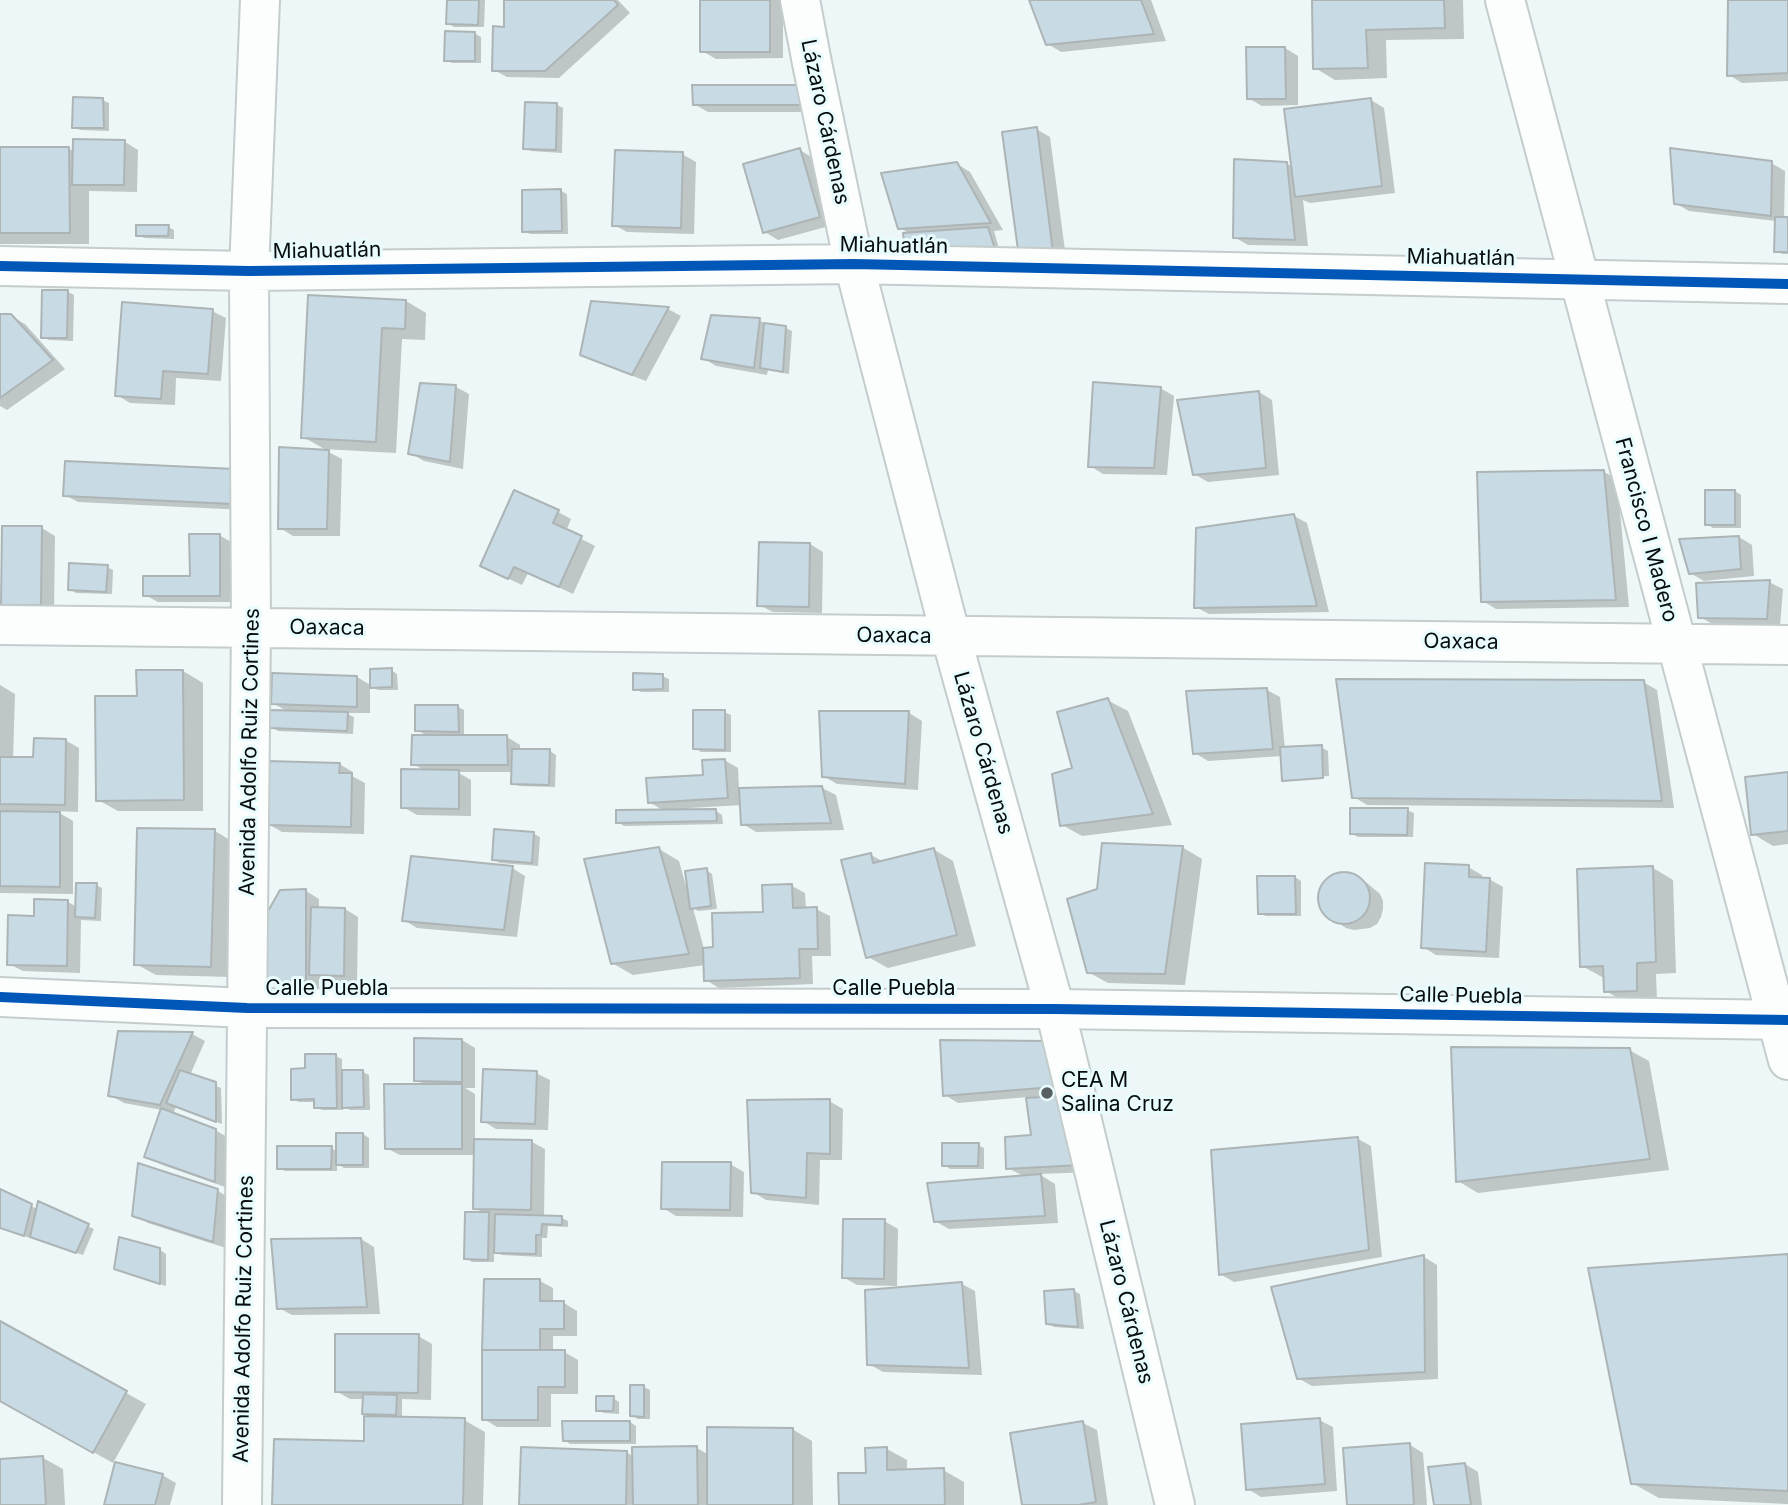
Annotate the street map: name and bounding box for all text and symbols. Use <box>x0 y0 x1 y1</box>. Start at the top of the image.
street label: Lázaro Cárdenas <box>795 37 855 207</box>
street label: Miahuatlán <box>839 232 949 260</box>
street label: Miahuatlán <box>272 237 382 265</box>
street label: Miahuatlán <box>1406 244 1516 272</box>
street label: Francisco I Madero <box>1609 435 1683 625</box>
street label: Avenida Adolfo Ruiz Cortines <box>235 608 265 896</box>
street label: Oaxaca <box>289 615 365 641</box>
street label: Oaxaca <box>856 623 932 649</box>
street label: Oaxaca <box>1423 629 1499 655</box>
street label: Lázaro Cárdenas <box>948 669 1018 837</box>
street label: Calle Puebla <box>265 976 389 1002</box>
street label: Calle Puebla <box>832 976 956 1002</box>
street label: Calle Puebla <box>1399 982 1523 1010</box>
place label: CEA M Salina Cruz <box>1061 1068 1174 1118</box>
marker: CEA M Salina Cruz <box>1039 1085 1055 1101</box>
street label: Avenida Adolfo Ruiz Cortines <box>229 1175 259 1463</box>
street label: Lázaro Cárdenas <box>1093 1217 1159 1387</box>

